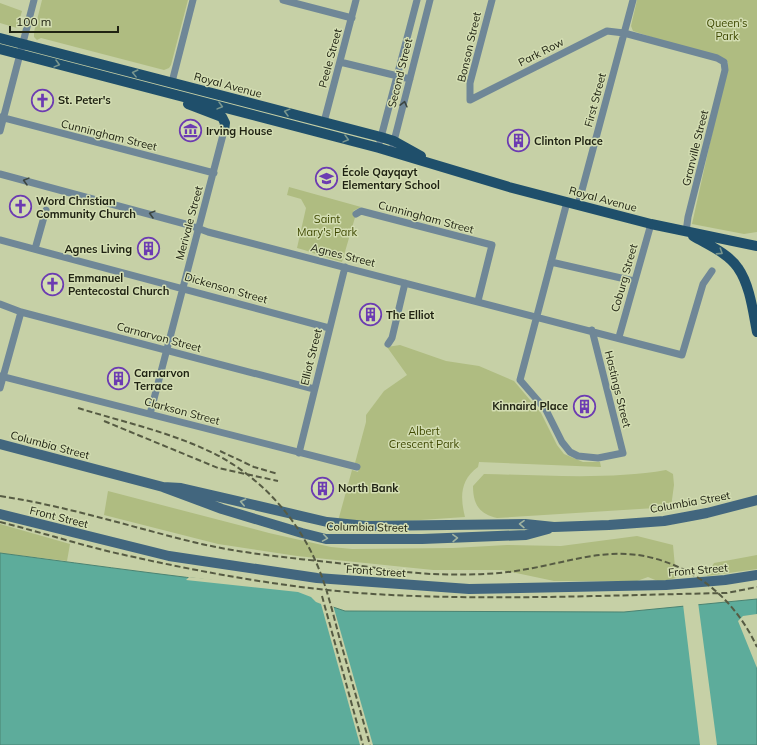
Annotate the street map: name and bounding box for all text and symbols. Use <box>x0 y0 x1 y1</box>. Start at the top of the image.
scale bar <box>10 8 118 34</box>
street label: Bonson Street <box>454 10 484 83</box>
text: 100 m <box>16 14 51 29</box>
park label: Queen's Park <box>706 16 748 43</box>
street label: Peele Street <box>315 27 345 89</box>
street label: Park Row <box>516 34 567 69</box>
street label: Second Street <box>385 37 415 109</box>
one-way arrow <box>54 59 61 68</box>
one-way arrow <box>132 69 139 78</box>
street label: Royal Avenue <box>192 69 264 101</box>
street label: First Street <box>581 71 609 129</box>
church icon: St. Peter's <box>30 87 56 113</box>
place label: St. Peter's <box>58 93 111 107</box>
one-way arrow <box>399 100 407 107</box>
one-way arrow <box>217 102 224 110</box>
street label: Granville Street <box>679 108 711 188</box>
one-way arrow <box>283 109 290 117</box>
street label: Cunningham Street <box>60 116 159 154</box>
museum icon: Irving House <box>178 118 204 144</box>
place label: Irving House <box>206 124 272 138</box>
building icon: Clinton Place <box>506 128 532 154</box>
one-way arrow <box>342 134 349 143</box>
place label: Clinton Place <box>534 134 603 148</box>
school or university icon: École Qayqayt Elementary School <box>314 165 340 191</box>
place label: École Qayqayt Elementary School <box>342 165 440 192</box>
one-way arrow <box>23 177 30 186</box>
street label: Royal Avenue <box>567 183 639 215</box>
street label: Merivale Street <box>172 184 206 262</box>
church icon: Word Christian Community Church <box>7 194 33 220</box>
place label: Word Christian Community Church <box>36 194 136 221</box>
street label: Cunningham Street <box>377 198 475 237</box>
one-way arrow <box>148 211 155 219</box>
park label: Saint Mary's Park <box>297 212 357 239</box>
building icon: Agnes Living <box>135 236 161 262</box>
street label: Agnes Street <box>309 240 377 270</box>
place label: Agnes Living <box>64 242 132 256</box>
street label: Coburg Street <box>608 242 640 314</box>
one-way arrow <box>716 247 723 255</box>
street label: Dickenson Street <box>183 269 269 307</box>
church icon: Emmanuel Pentecostal Church <box>40 271 66 297</box>
place label: Emmanuel Pentecostal Church <box>68 271 169 298</box>
building icon: The Elliot <box>357 302 383 328</box>
place label: The Elliot <box>386 308 434 322</box>
street label: Carnarvon Street <box>115 319 203 355</box>
street label: Elliot Street <box>297 327 325 387</box>
street label: Hastings Street <box>602 349 634 429</box>
building icon: Carnarvon Terrace <box>105 366 131 392</box>
place label: Carnarvon Terrace <box>134 366 190 393</box>
building icon: Kinnaird Place <box>571 393 597 419</box>
street label: Clarkson Street <box>143 394 222 428</box>
place label: Kinnaird Place <box>492 399 568 413</box>
park label: Albert Crescent Park <box>389 424 460 451</box>
street label: Columbia Street <box>9 428 91 462</box>
building icon: North Bank <box>310 475 336 501</box>
place label: North Bank <box>338 481 399 495</box>
street label: Columbia Street <box>649 488 731 516</box>
one-way arrow <box>240 499 246 507</box>
street label: Front Street <box>28 503 90 531</box>
street label: Columbia Street <box>326 519 408 535</box>
one-way arrow <box>519 520 525 528</box>
one-way arrow <box>322 534 328 542</box>
one-way arrow <box>452 534 458 542</box>
street label: Front Street <box>668 560 729 580</box>
street label: Front Street <box>346 562 406 580</box>

